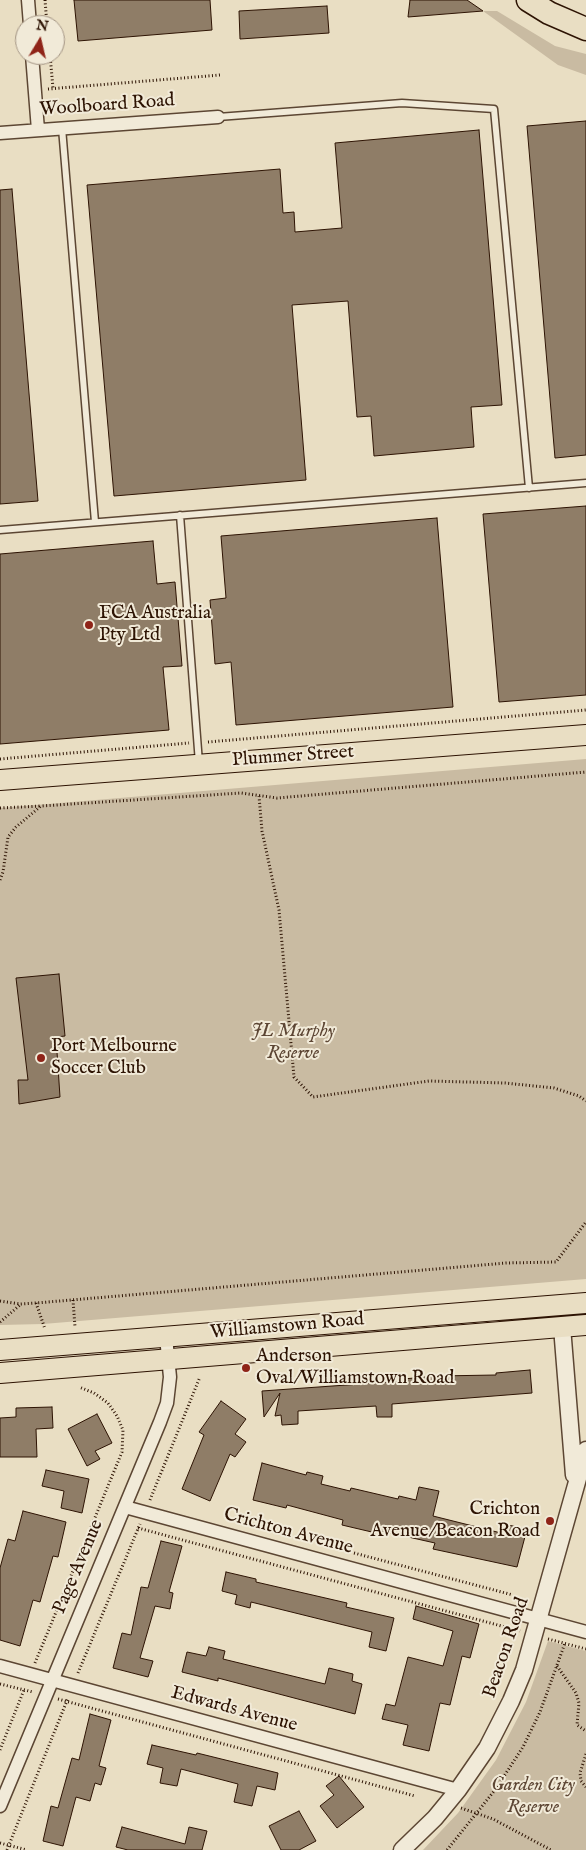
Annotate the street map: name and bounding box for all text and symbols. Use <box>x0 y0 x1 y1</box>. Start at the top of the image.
north arrow <box>15 15 65 65</box>
text: N <box>35 16 50 36</box>
street label: Woolboard Road <box>39 90 175 122</box>
place label: FCA Australia Pty Ltd <box>99 603 211 647</box>
marker: FCA Australia Pty Ltd <box>83 619 95 631</box>
street label: Plummer Street <box>231 741 355 773</box>
park label: JL Murphy Reserve <box>251 1021 335 1065</box>
place label: Port Melbourne Soccer Club <box>51 1036 177 1080</box>
marker: Port Melbourne Soccer Club <box>35 1052 47 1064</box>
street label: Williamstown Road <box>209 1309 365 1345</box>
place label: Anderson Oval/Williamstown Road <box>256 1346 454 1390</box>
marker: Anderson Oval/Williamstown Road <box>240 1362 252 1374</box>
place label: Crichton Avenue/Beacon Road <box>370 1499 540 1543</box>
street label: Crichton Avenue <box>221 1504 355 1560</box>
marker: Crichton Avenue/Beacon Road <box>544 1515 556 1527</box>
street label: Page Avenue <box>49 1516 109 1618</box>
street label: Beacon Road <box>479 1595 535 1701</box>
street label: Edwards Avenue <box>168 1682 300 1738</box>
park label: Garden City Reserve <box>491 1775 575 1819</box>

